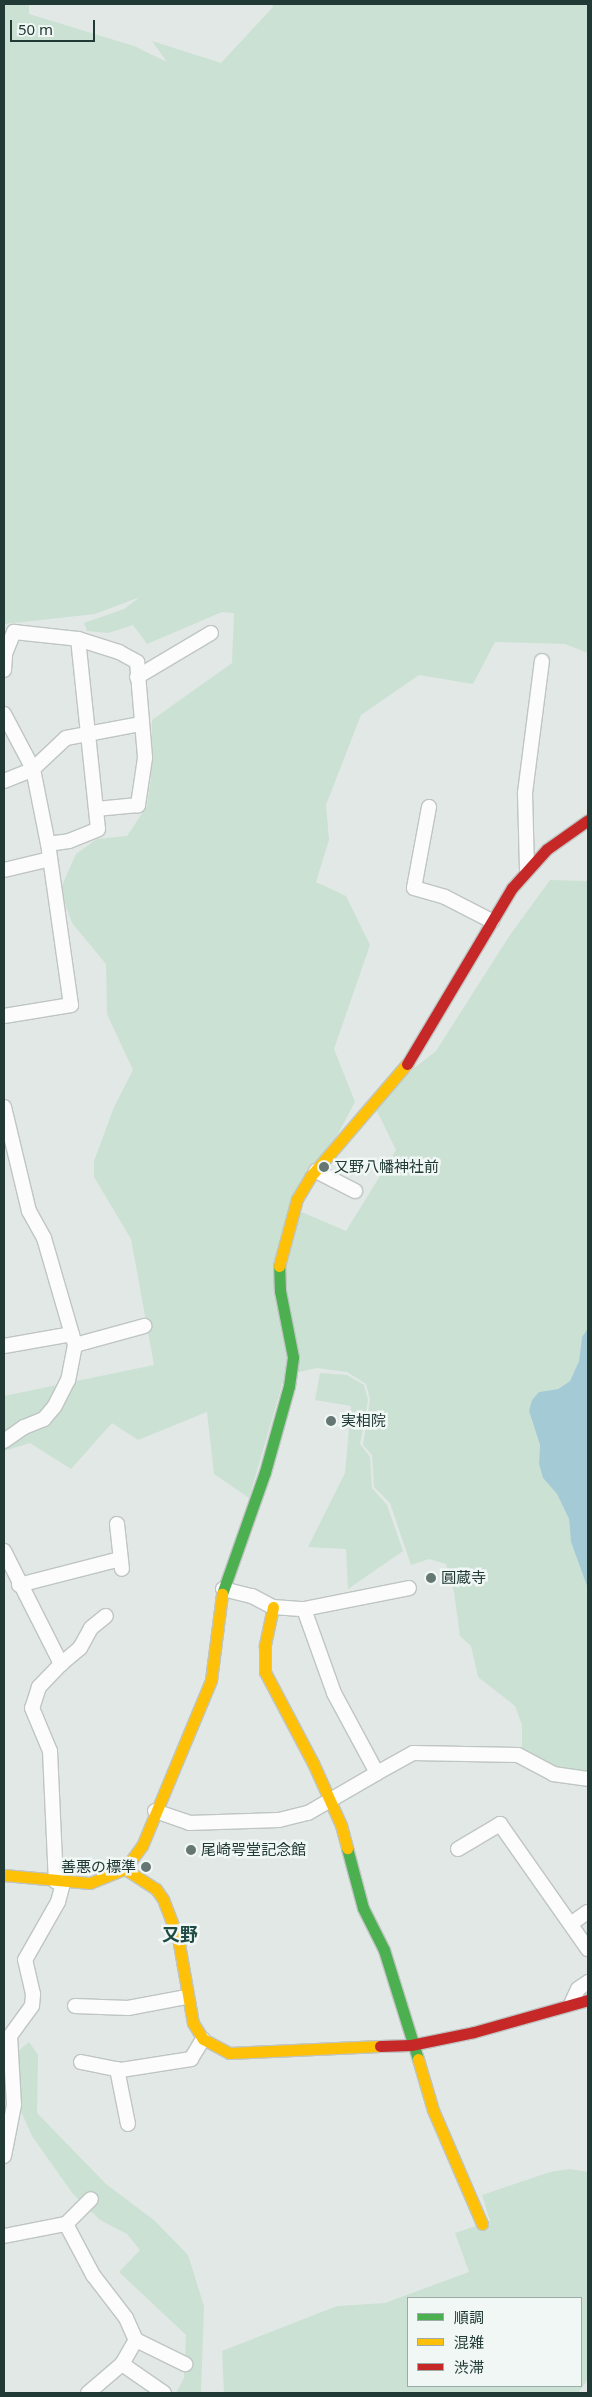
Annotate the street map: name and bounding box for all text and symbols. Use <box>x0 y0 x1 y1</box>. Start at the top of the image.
scale bar <box>12 10 98 42</box>
text: 50 m <box>18 19 53 39</box>
place label: 又野八幡神社前 <box>334 1158 439 1176</box>
marker: 又野八幡神社前 <box>318 1161 330 1173</box>
place label: 実相院 <box>341 1412 386 1430</box>
marker: 実相院 <box>325 1415 337 1427</box>
place label: 圓蔵寺 <box>441 1569 486 1587</box>
marker: 圓蔵寺 <box>425 1572 437 1584</box>
place label: 尾崎咢堂記念館 <box>201 1841 306 1859</box>
marker: 尾崎咢堂記念館 <box>185 1844 197 1856</box>
place label: 善悪の標準 <box>61 1858 136 1876</box>
marker: 善悪の標準 <box>140 1861 152 1873</box>
district label: 又野 <box>162 1923 198 1945</box>
legend <box>407 2297 582 2387</box>
text: 順調 <box>454 2307 484 2327</box>
text: 混雑 <box>454 2332 484 2352</box>
text: 渋滞 <box>454 2357 484 2377</box>

